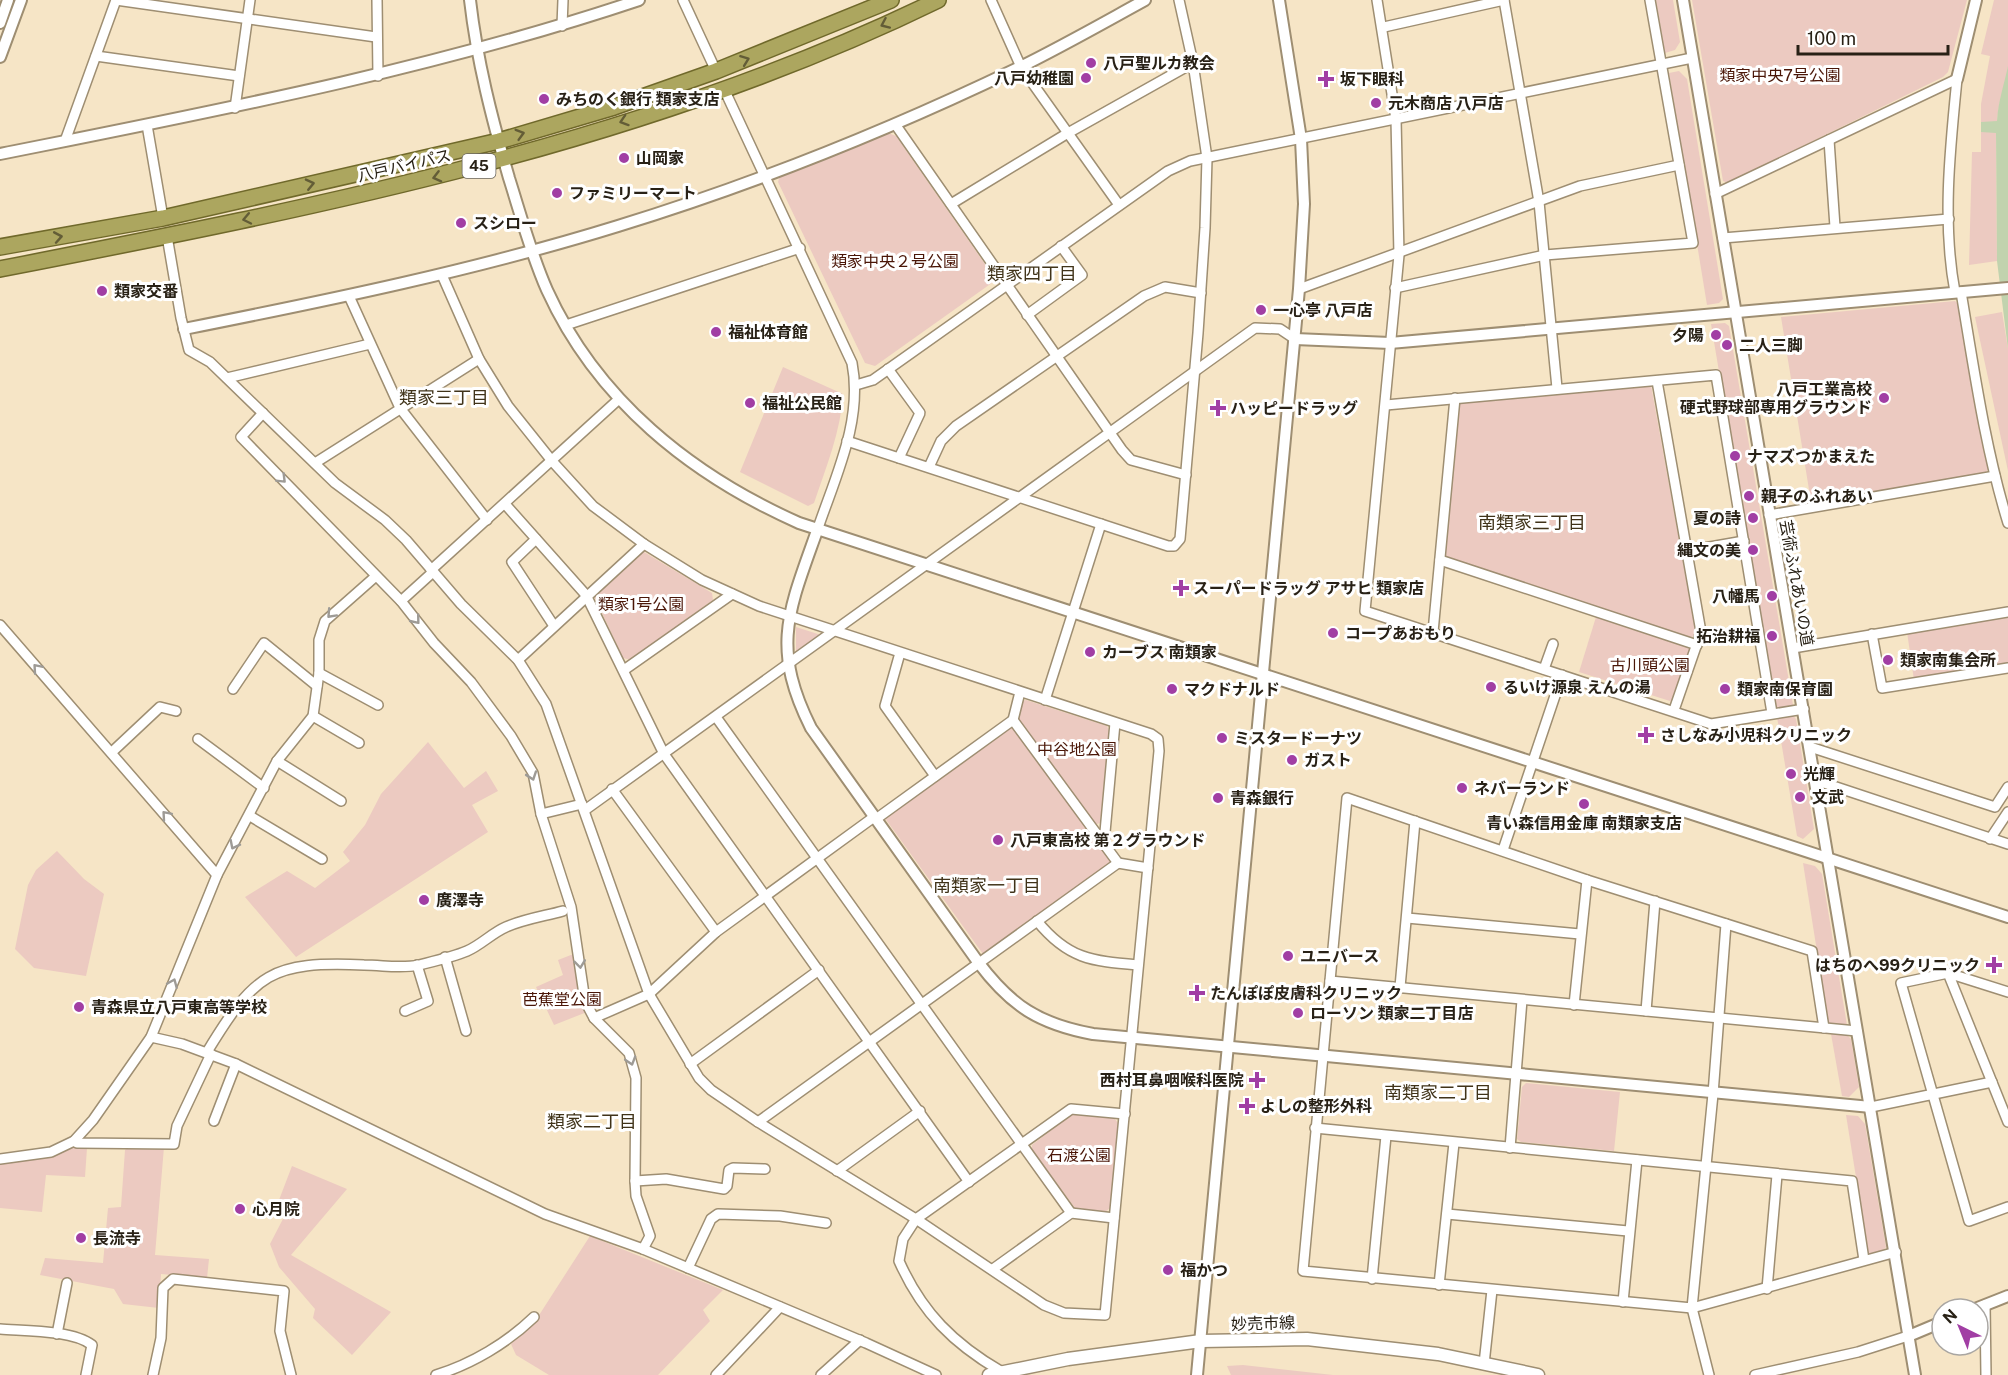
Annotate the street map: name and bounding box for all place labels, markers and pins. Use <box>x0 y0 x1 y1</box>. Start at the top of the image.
place label: 八戸聖ルカ教会 <box>1103 54 1215 73</box>
marker: 八戸聖ルカ教会 <box>1084 56 1098 70</box>
place label: 八戸幼稚園 <box>994 69 1074 88</box>
marker: 坂下眼科 <box>1317 70 1335 88</box>
place label: 坂下眼科 <box>1340 70 1404 89</box>
marker: 八戸幼稚園 <box>1079 71 1093 85</box>
place label: みちのく銀行 類家支店 <box>556 90 720 109</box>
marker: みちのく銀行 類家支店 <box>537 92 551 106</box>
place label: 元木商店 八戸店 <box>1388 94 1504 113</box>
marker: 元木商店 八戸店 <box>1369 96 1383 110</box>
place label: 山岡家 <box>636 149 684 168</box>
marker: 山岡家 <box>617 151 631 165</box>
place label: ファミリーマート <box>569 184 697 203</box>
marker: ファミリーマート <box>550 186 564 200</box>
place label: スシロー <box>473 214 537 233</box>
marker: スシロー <box>454 216 468 230</box>
place label: 類家交番 <box>114 282 178 301</box>
marker: 類家交番 <box>95 284 109 298</box>
place label: 一心亭 八戸店 <box>1273 301 1373 320</box>
marker: 一心亭 八戸店 <box>1254 303 1268 317</box>
place label: 福祉体育館 <box>728 323 808 342</box>
marker: 福祉体育館 <box>709 325 723 339</box>
place label: 夕陽 <box>1672 326 1704 345</box>
marker: 夕陽 <box>1709 328 1723 342</box>
place label: 二人三脚 <box>1739 336 1803 355</box>
marker: 二人三脚 <box>1720 338 1734 352</box>
place label: 八戸工業高校 硬式野球部専用グラウンド <box>1680 380 1872 417</box>
marker: 八戸工業高校 硬式野球部専用グラウンド <box>1877 391 1891 405</box>
place label: 福祉公民館 <box>762 394 842 413</box>
marker: 福祉公民館 <box>743 396 757 410</box>
place label: ハッピードラッグ <box>1230 399 1358 418</box>
marker: ハッピードラッグ <box>1211 401 1225 415</box>
place label: ナマズつかまえた <box>1747 447 1875 466</box>
marker: ナマズつかまえた <box>1728 449 1742 463</box>
place label: 親子のふれあい <box>1761 487 1873 506</box>
marker: 親子のふれあい <box>1742 489 1756 503</box>
place label: 夏の詩 <box>1693 509 1741 528</box>
marker: 夏の詩 <box>1746 511 1760 525</box>
place label: 縄文の美 <box>1677 541 1741 560</box>
marker: 縄文の美 <box>1746 543 1760 557</box>
place label: スーパードラッグ アサヒ 類家店 <box>1193 579 1424 598</box>
marker: スーパードラッグ アサヒ 類家店 <box>1174 581 1188 595</box>
place label: 八幡馬 <box>1712 587 1760 606</box>
marker: 八幡馬 <box>1765 589 1779 603</box>
place label: コープあおもり <box>1345 624 1456 643</box>
marker: コープあおもり <box>1326 626 1340 640</box>
place label: 拓治耕福 <box>1696 627 1760 646</box>
marker: 拓治耕福 <box>1765 629 1779 643</box>
place label: カーブス 南類家 <box>1102 643 1217 662</box>
marker: カーブス 南類家 <box>1083 645 1097 659</box>
place label: 類家南集会所 <box>1900 651 1996 670</box>
marker: 類家南集会所 <box>1881 653 1895 667</box>
place label: るいけ源泉 えんの湯 <box>1503 678 1651 697</box>
place label: マクドナルド <box>1184 680 1280 699</box>
marker: るいけ源泉 えんの湯 <box>1484 680 1498 694</box>
place label: 類家南保育園 <box>1737 680 1833 699</box>
marker: マクドナルド <box>1165 682 1179 696</box>
marker: 類家南保育園 <box>1718 682 1732 696</box>
marker: さしなみ小児科クリニック <box>1637 726 1655 744</box>
place label: さしなみ小児科クリニック <box>1660 726 1852 745</box>
place label: ミスタードーナツ <box>1234 729 1362 748</box>
marker: ミスタードーナツ <box>1215 731 1229 745</box>
place label: ガスト <box>1304 751 1352 770</box>
marker: ガスト <box>1285 753 1299 767</box>
place label: 光輝 <box>1803 765 1835 784</box>
marker: 光輝 <box>1784 767 1798 781</box>
place label: ネバーランド <box>1474 779 1570 798</box>
marker: ネバーランド <box>1455 781 1469 795</box>
place label: 文武 <box>1812 788 1844 807</box>
place label: 青森銀行 <box>1230 789 1294 808</box>
marker: 文武 <box>1793 790 1807 804</box>
marker: 青森銀行 <box>1211 791 1225 805</box>
marker: 青い森信用金庫 南類家支店 <box>1577 797 1591 811</box>
place label: 青い森信用金庫 南類家支店 <box>1486 814 1682 833</box>
place label: 八戸東高校 第２グラウンド <box>1010 831 1206 850</box>
marker: 八戸東高校 第２グラウンド <box>991 833 1005 847</box>
place label: 廣澤寺 <box>436 891 484 910</box>
marker: 廣澤寺 <box>417 893 431 907</box>
place label: ユニバース <box>1300 947 1379 966</box>
marker: ユニバース <box>1281 949 1295 963</box>
place label: はちのへ99クリニック <box>1815 956 1980 975</box>
marker: はちのへ99クリニック <box>1985 956 2003 974</box>
marker: たんぽぽ皮膚科クリニック <box>1188 984 1206 1002</box>
place label: たんぽぽ皮膚科クリニック <box>1210 984 1402 1003</box>
place label: 青森県立八戸東高等学校 <box>91 998 267 1017</box>
marker: 青森県立八戸東高等学校 <box>72 1000 86 1014</box>
place label: ローソン 類家二丁目店 <box>1310 1004 1474 1023</box>
marker: ローソン 類家二丁目店 <box>1291 1006 1305 1020</box>
place label: 西村耳鼻咽喉科医院 <box>1100 1071 1244 1090</box>
marker: 西村耳鼻咽喉科医院 <box>1248 1071 1266 1089</box>
marker: よしの整形外科 <box>1238 1097 1256 1115</box>
place label: よしの整形外科 <box>1260 1097 1372 1116</box>
place label: 心月院 <box>252 1200 300 1219</box>
marker: 心月院 <box>233 1202 247 1216</box>
place label: 長流寺 <box>93 1229 141 1248</box>
marker: 長流寺 <box>74 1231 88 1245</box>
place label: 福かつ <box>1180 1261 1228 1280</box>
marker: 福かつ <box>1161 1263 1175 1277</box>

